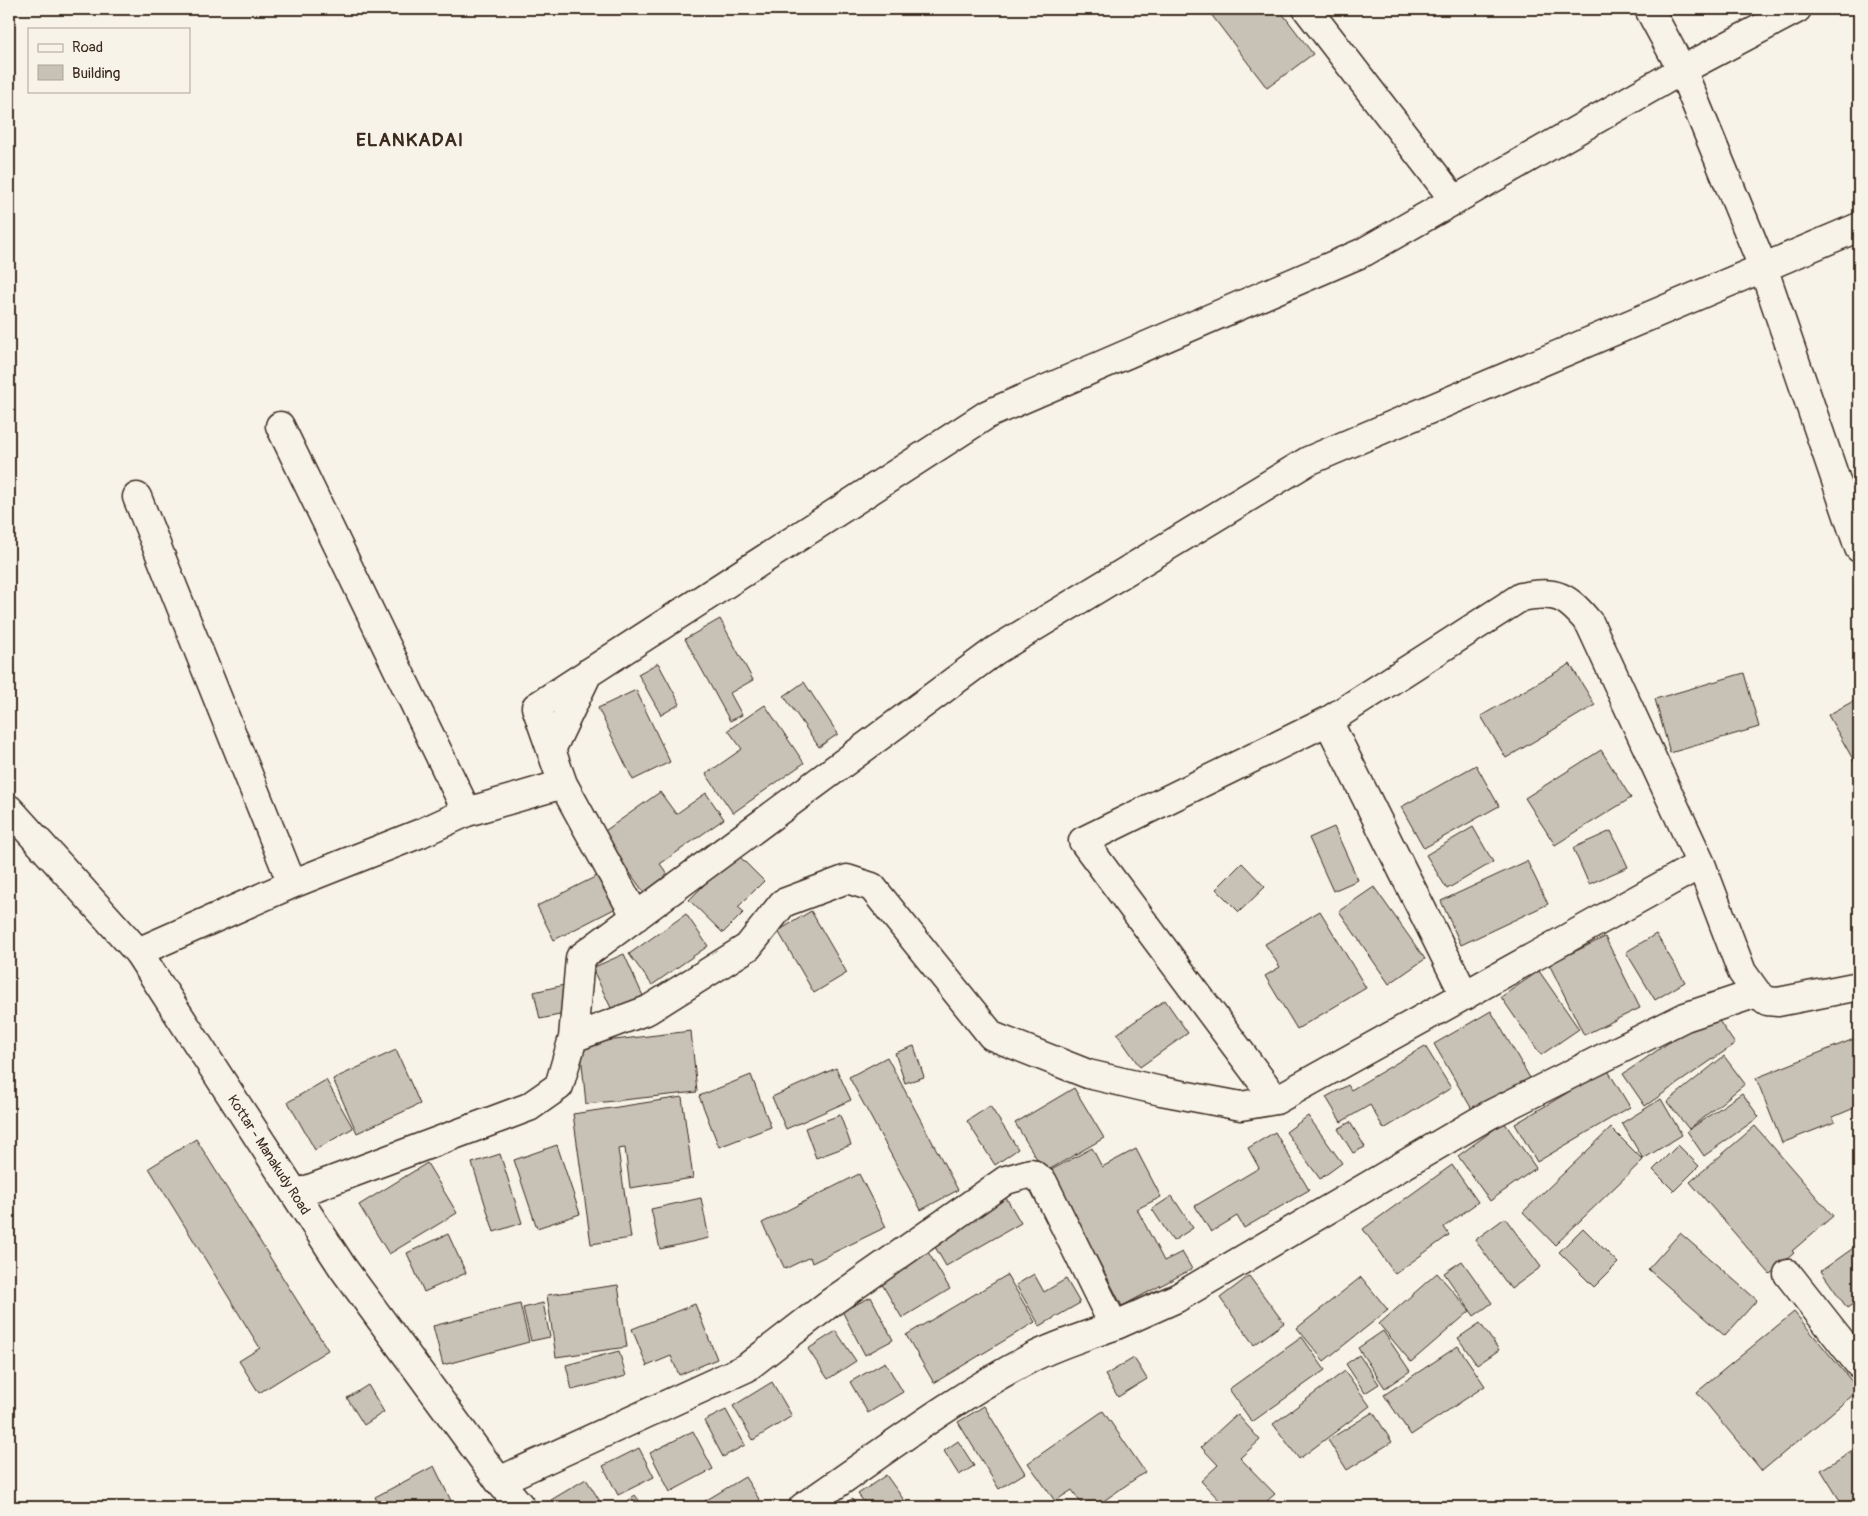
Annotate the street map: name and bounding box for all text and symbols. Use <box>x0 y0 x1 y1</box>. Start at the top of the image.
legend <box>28 28 190 92</box>
text: Road <box>72 38 103 57</box>
text: Building <box>72 64 120 83</box>
district label: ELANKADAI <box>356 128 464 152</box>
street label: Kottar - Manakudy Road <box>224 1091 314 1218</box>

